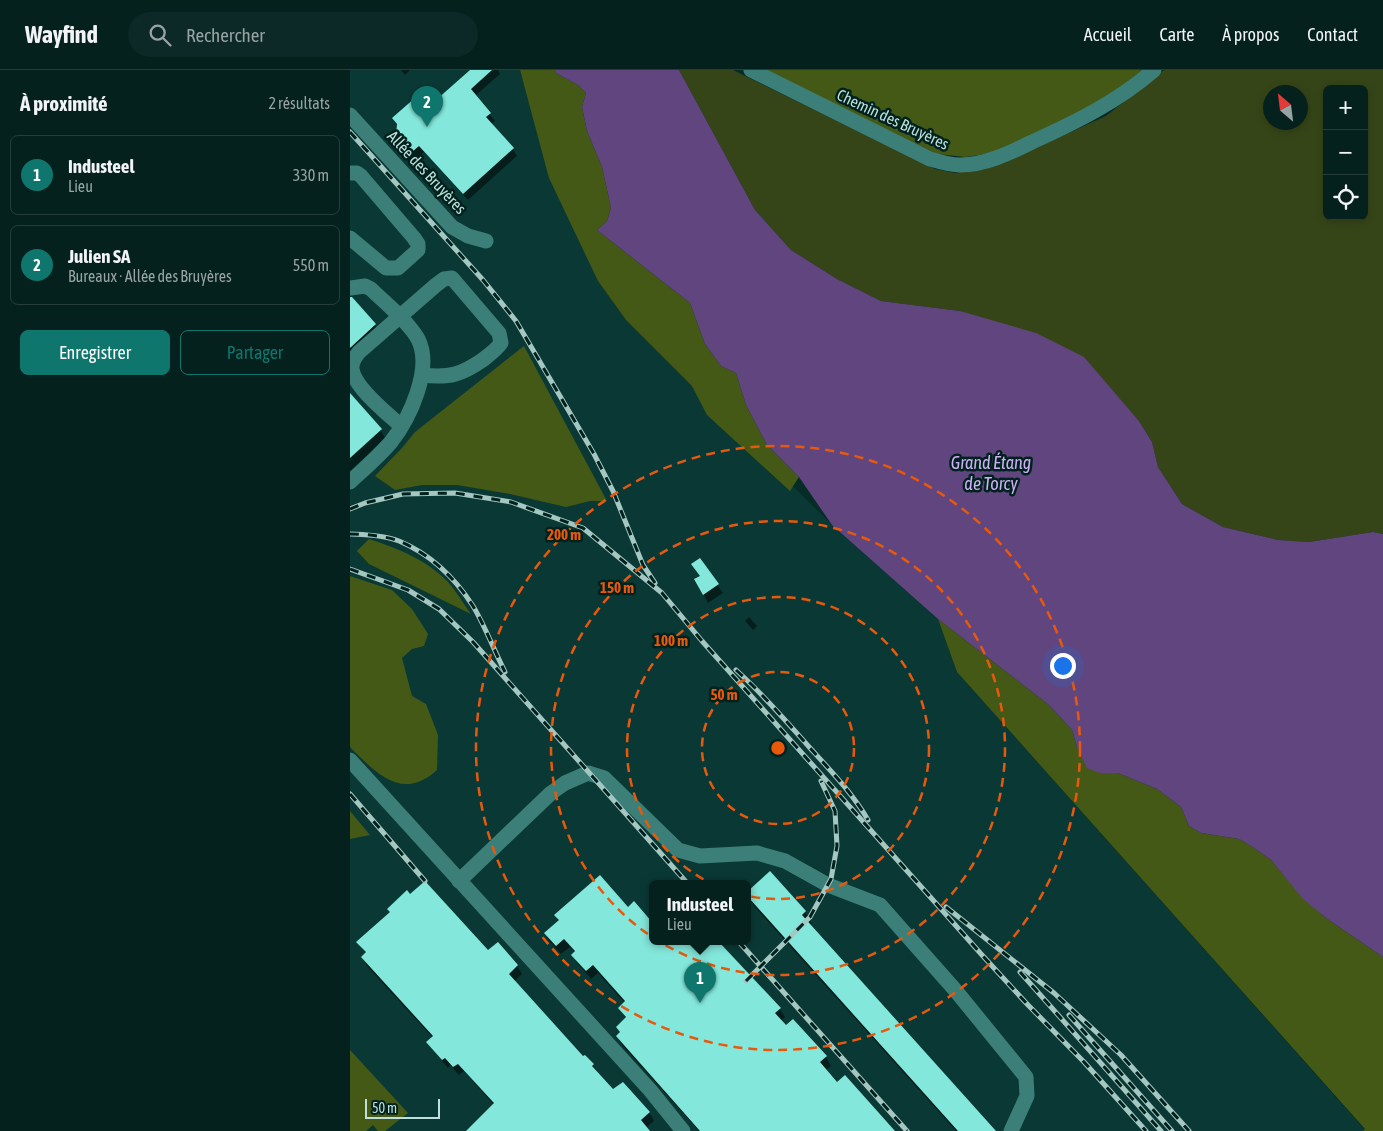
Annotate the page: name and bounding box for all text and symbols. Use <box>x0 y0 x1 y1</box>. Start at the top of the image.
search box <box>128 12 478 57</box>
text: Wayfind <box>25 21 98 48</box>
icon: search <box>146 21 174 49</box>
text: Rechercher <box>186 24 265 46</box>
text: Accueil <box>1084 24 1132 45</box>
text: Carte <box>1160 24 1194 45</box>
text: À propos <box>1222 24 1279 45</box>
text: Contact <box>1307 24 1358 45</box>
street label: Chemin des Bruyères <box>834 85 952 154</box>
north arrow <box>1263 85 1308 130</box>
map controls <box>1323 85 1368 220</box>
button: + <box>1323 85 1368 130</box>
pin: 2 <box>411 86 443 127</box>
text: À proximité <box>20 91 108 115</box>
text: 2 résultats <box>268 94 330 112</box>
street label: Allée des Bruyères <box>383 127 470 218</box>
button: − <box>1323 130 1368 175</box>
text: Industeel <box>68 155 134 177</box>
text: 1 <box>33 166 41 184</box>
text: 330 m <box>293 166 329 184</box>
button: locate <box>1323 175 1368 220</box>
text: Lieu <box>68 177 93 195</box>
text: Julien SA <box>68 245 130 267</box>
text: 2 <box>33 256 41 274</box>
text: 550 m <box>293 256 329 274</box>
text: Bureaux · Allée des Bruyères <box>68 267 232 285</box>
button: Enregistrer <box>20 330 170 375</box>
button: Partager <box>180 330 330 375</box>
water label: Grand Étang de Torcy <box>951 452 1031 494</box>
text: 200 m <box>547 526 581 543</box>
text: 150 m <box>600 579 634 596</box>
text: 100 m <box>654 632 688 649</box>
your location <box>1050 653 1076 679</box>
text: 50 m <box>711 686 738 703</box>
centre of rings <box>769 739 787 757</box>
popup <box>649 880 751 945</box>
text: Industeel <box>667 893 733 915</box>
text: Lieu <box>667 915 692 933</box>
pin: 1 <box>684 962 716 1003</box>
scale bar <box>365 1096 440 1119</box>
text: 50 m <box>372 1100 397 1116</box>

